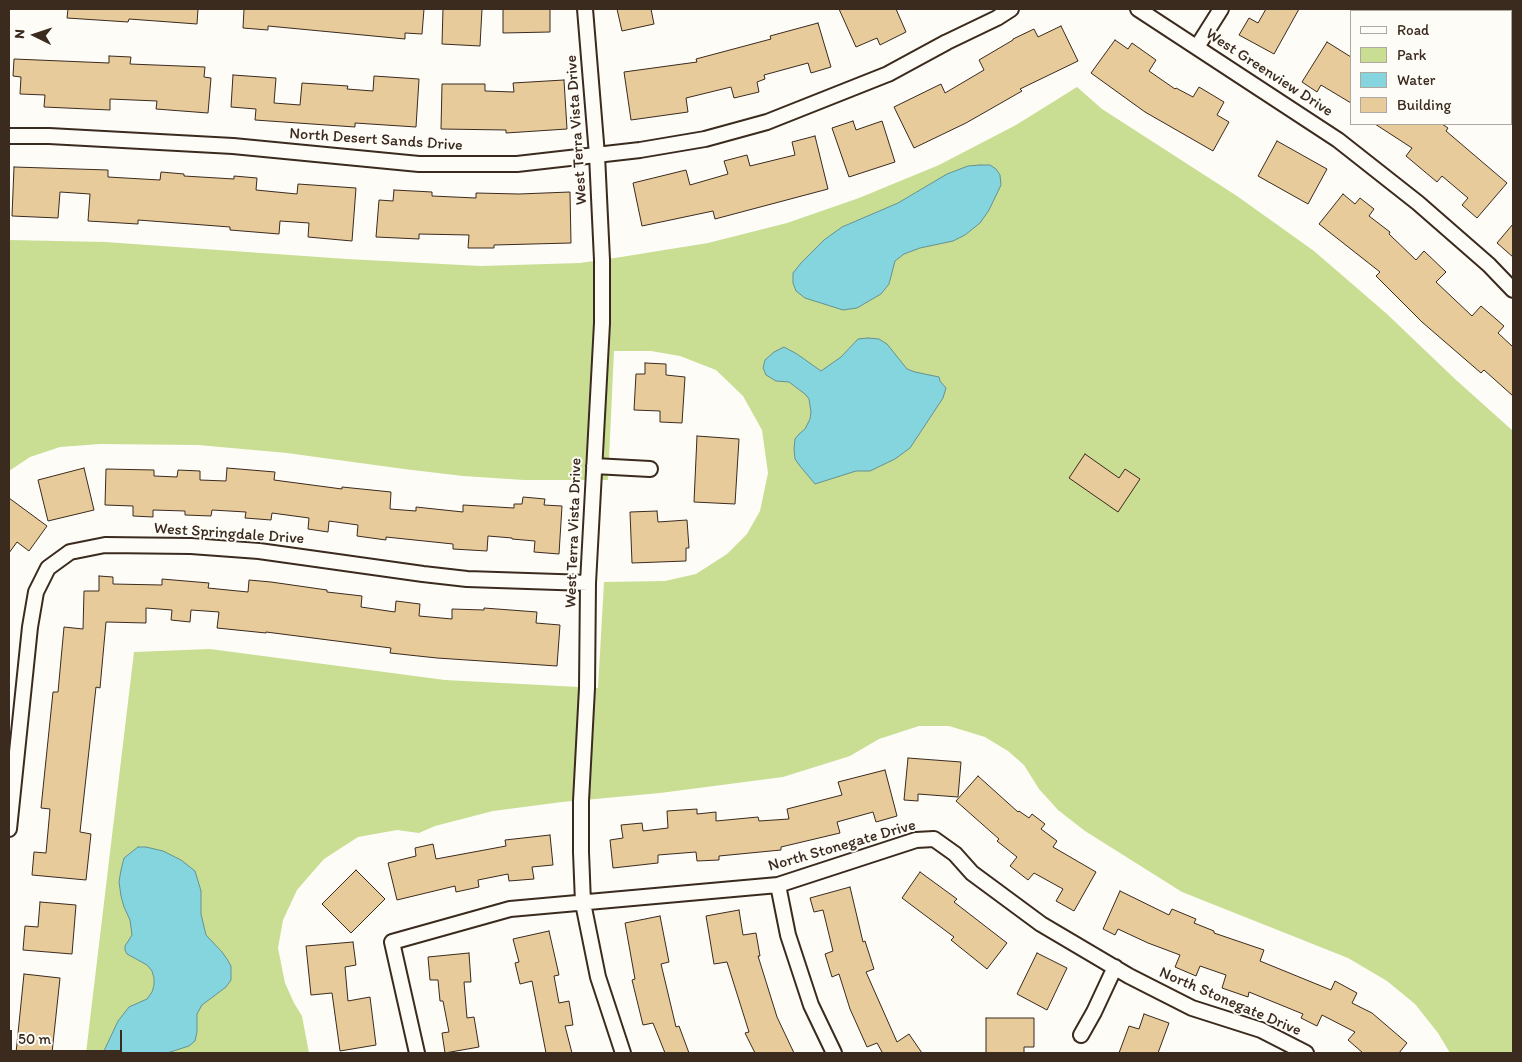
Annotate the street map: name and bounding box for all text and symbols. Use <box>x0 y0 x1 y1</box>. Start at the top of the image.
north arrow <box>10 10 60 60</box>
legend <box>1350 10 1512 125</box>
text: Road <box>1397 21 1429 39</box>
street label: West Greenview Drive <box>1202 25 1336 121</box>
text: N <box>11 29 28 39</box>
text: Park <box>1397 46 1427 64</box>
street label: West Terra Vista Drive <box>562 54 592 206</box>
text: Water <box>1397 71 1435 89</box>
text: Building <box>1397 96 1451 114</box>
street label: North Desert Sands Drive <box>289 124 463 156</box>
street label: West Terra Vista Drive <box>562 457 586 609</box>
street label: West Springdale Drive <box>153 519 305 549</box>
street label: North Stonegate Drive <box>766 816 918 876</box>
street label: North Stonegate Drive <box>1156 963 1304 1041</box>
scale bar <box>12 1020 125 1052</box>
text: 50 m <box>18 1030 51 1048</box>

